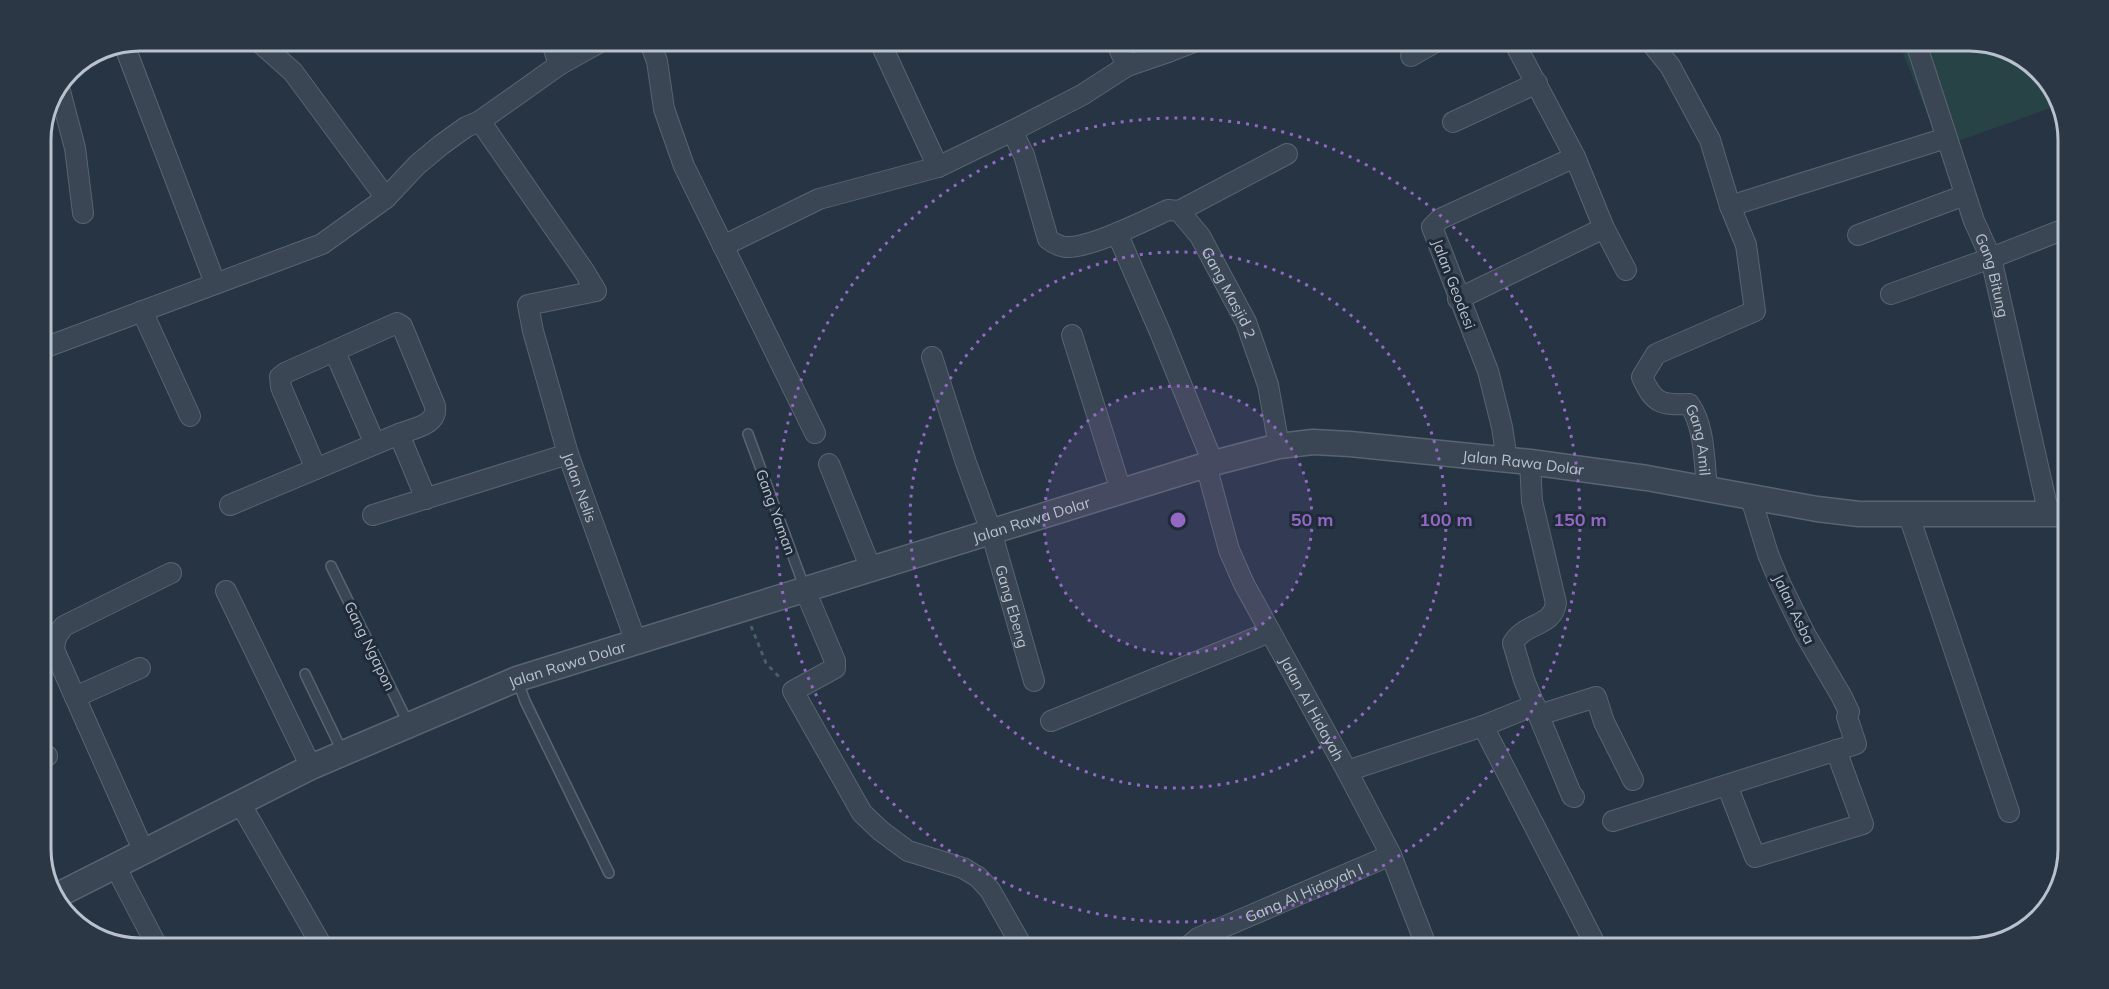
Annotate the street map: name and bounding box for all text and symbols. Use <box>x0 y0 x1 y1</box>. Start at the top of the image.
street label: Gang Bitung <box>1971 230 2014 319</box>
street label: Jalan Geodesi <box>1428 236 1480 332</box>
street label: Gang Masjid 2 <box>1198 243 1260 340</box>
street label: Gang Amil <box>1682 400 1715 476</box>
street label: Jalan Rawa Dolar <box>1461 446 1586 479</box>
street label: Jalan Nelis <box>559 450 601 525</box>
street label: Gang Yaman <box>752 467 800 557</box>
street label: Jalan Rawa Dolar <box>970 492 1093 547</box>
text: 50 m <box>1291 508 1333 531</box>
text: 100 m <box>1419 508 1473 531</box>
text: 150 m <box>1553 508 1607 531</box>
centre of rings <box>1168 510 1188 530</box>
street label: Gang Ebeng <box>992 562 1033 650</box>
street label: Jalan Asba <box>1769 571 1819 647</box>
street label: Gang Ngapon <box>340 598 400 694</box>
street label: Jalan Rawa Dolar <box>505 636 629 691</box>
street label: Jalan Al Hidayah <box>1276 653 1349 764</box>
street label: Gang Al Hidayah I <box>1242 859 1366 926</box>

